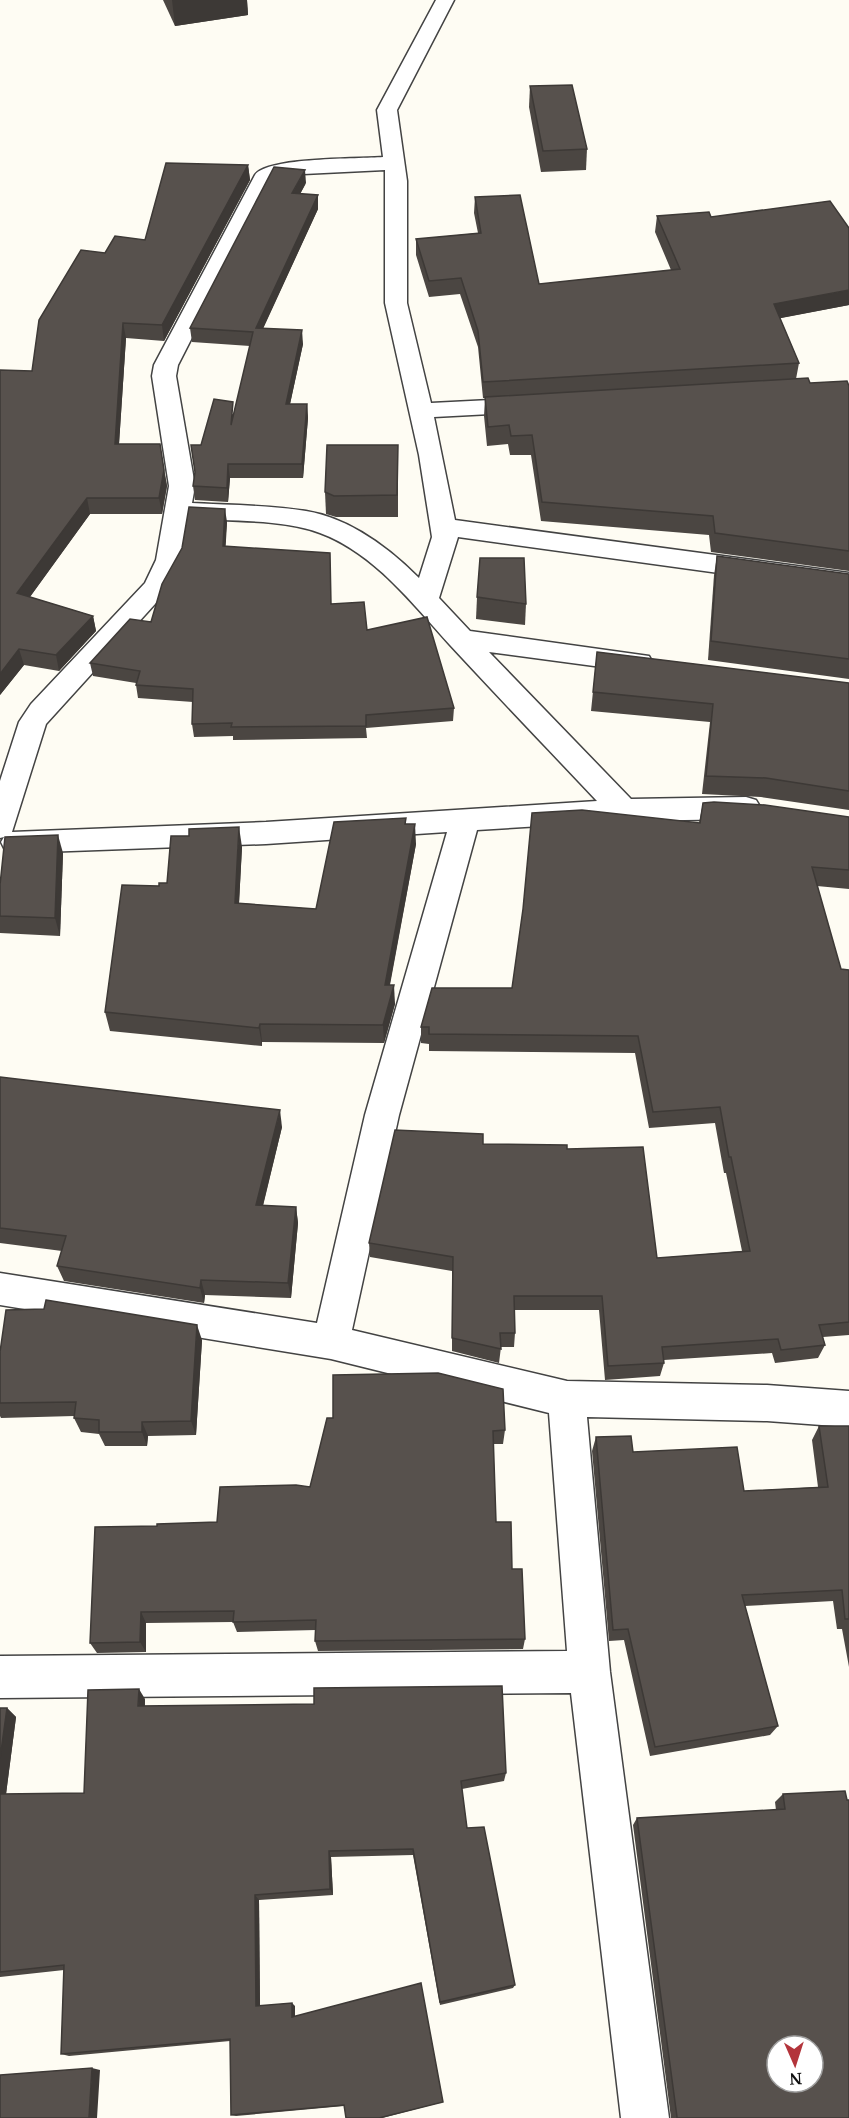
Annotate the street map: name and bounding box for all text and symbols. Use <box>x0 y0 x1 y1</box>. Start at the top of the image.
north arrow <box>765 2034 825 2094</box>
text: N <box>789 2068 803 2090</box>

